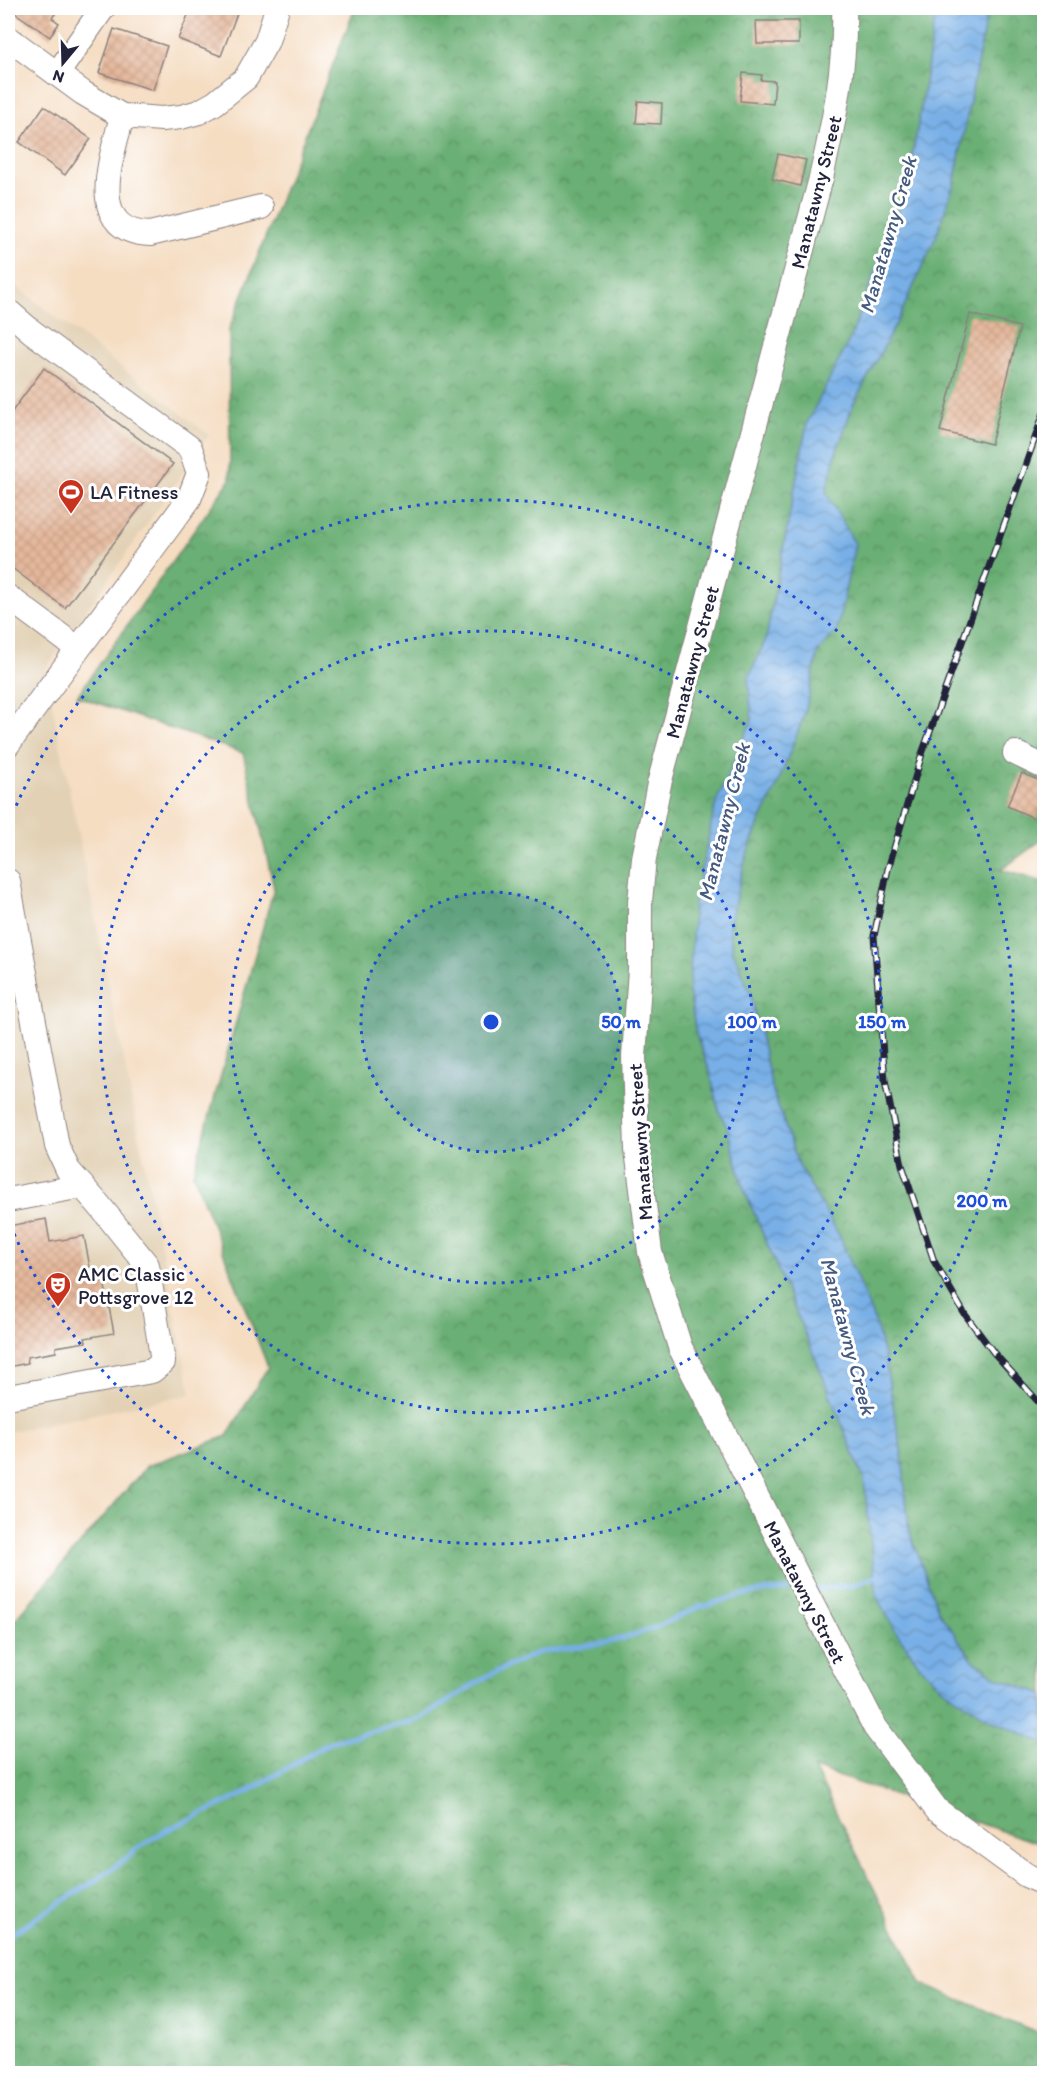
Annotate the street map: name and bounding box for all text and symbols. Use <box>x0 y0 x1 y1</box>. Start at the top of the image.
north arrow <box>33 33 93 93</box>
text: N <box>50 66 66 87</box>
street label: Manatawny Street <box>785 112 847 271</box>
water label: Manatawny Creek <box>853 153 922 316</box>
sports icon: LA Fitness <box>56 477 86 515</box>
place label: LA Fitness <box>90 480 179 504</box>
street label: Manatawny Street <box>660 582 724 741</box>
water label: Manatawny Creek <box>692 739 755 903</box>
text: 50 m <box>601 1011 642 1033</box>
text: 100 m <box>727 1011 778 1033</box>
text: 150 m <box>858 1011 907 1033</box>
centre of rings <box>481 1012 501 1032</box>
street label: Manatawny Street <box>623 1062 657 1221</box>
text: 200 m <box>957 1190 1008 1212</box>
water label: Manatawny Creek <box>815 1254 882 1418</box>
place label: AMC Classic Pottsgrove 12 <box>78 1262 194 1309</box>
theatre icon: AMC Classic Pottsgrove 12 <box>43 1270 73 1308</box>
street label: Manatawny Street <box>759 1517 852 1668</box>

